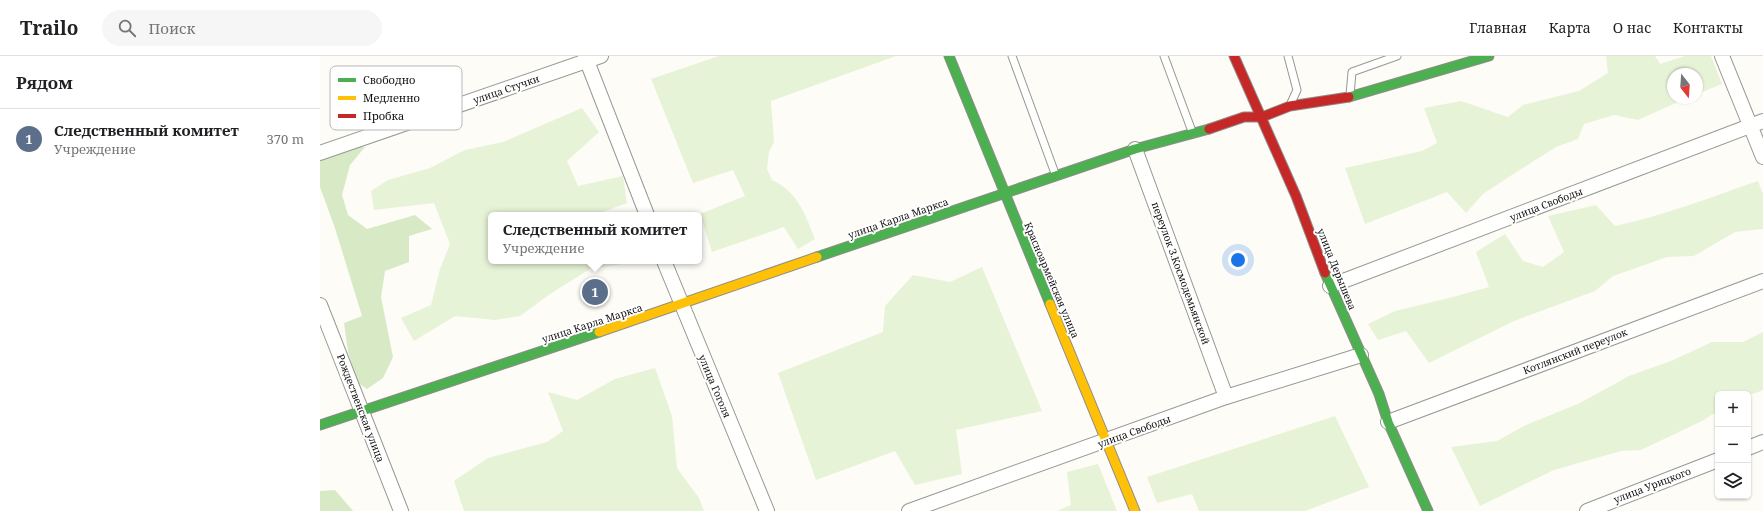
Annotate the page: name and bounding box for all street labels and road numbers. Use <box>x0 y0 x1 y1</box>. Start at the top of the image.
street label: улица Стучки <box>471 71 541 107</box>
street label: улица Свободы <box>1508 184 1584 224</box>
street label: улица Карла Маркса <box>846 194 950 242</box>
street label: переулок З.Космодемьянской <box>1149 200 1213 347</box>
street label: Красноармейская улица <box>1021 220 1083 340</box>
street label: улица Дерышева <box>1314 226 1360 312</box>
street label: улица Карла Маркса <box>540 300 644 346</box>
street label: Котлянский переулок <box>1521 325 1629 377</box>
street label: Рождественская улица <box>334 352 388 464</box>
street label: улица Гоголя <box>695 352 735 420</box>
street label: улица Свободы <box>1095 411 1173 451</box>
street label: улица Урицкого <box>1611 464 1693 506</box>

